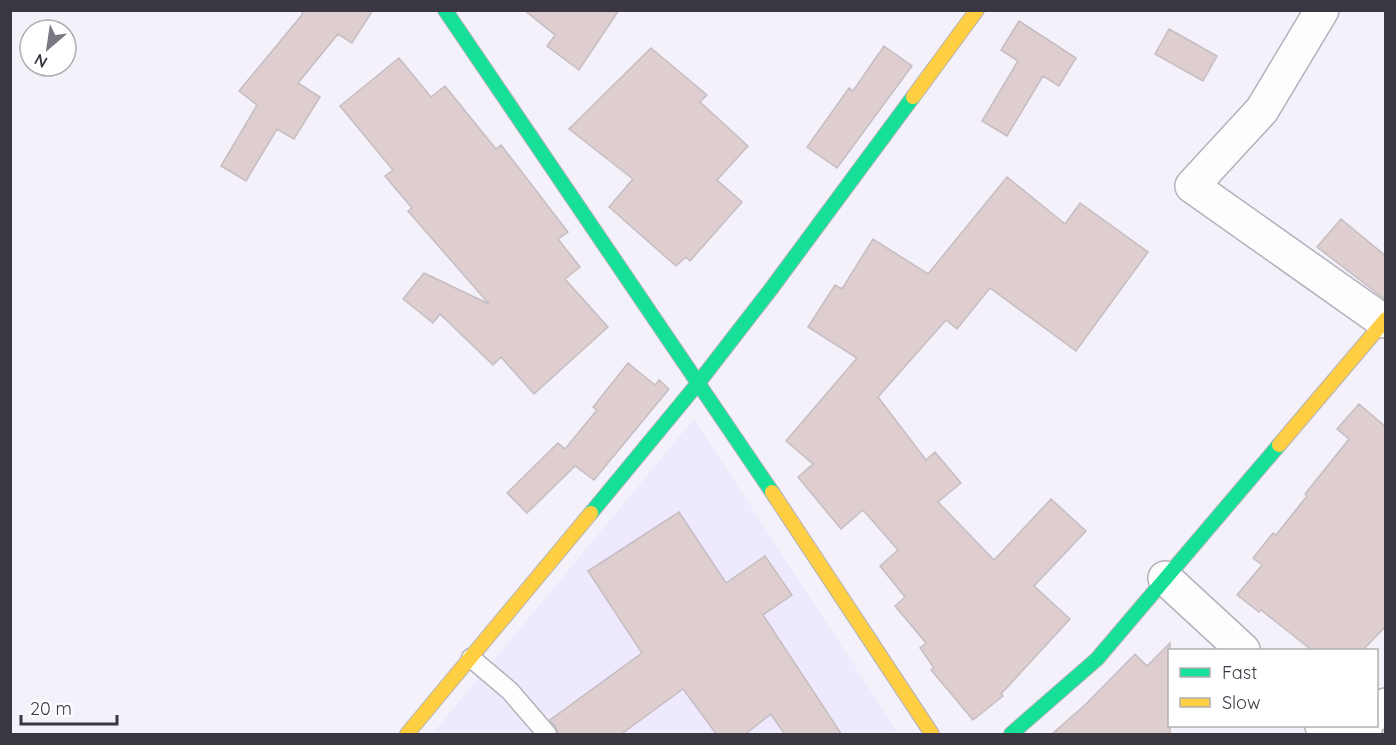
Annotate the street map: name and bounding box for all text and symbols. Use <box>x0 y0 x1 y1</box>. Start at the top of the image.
north arrow <box>18 18 78 78</box>
text: N <box>31 50 51 73</box>
legend <box>1168 649 1378 727</box>
text: Fast <box>1222 661 1257 684</box>
scale bar <box>21 688 117 726</box>
text: Slow <box>1222 691 1260 714</box>
text: 20 m <box>30 697 72 720</box>

